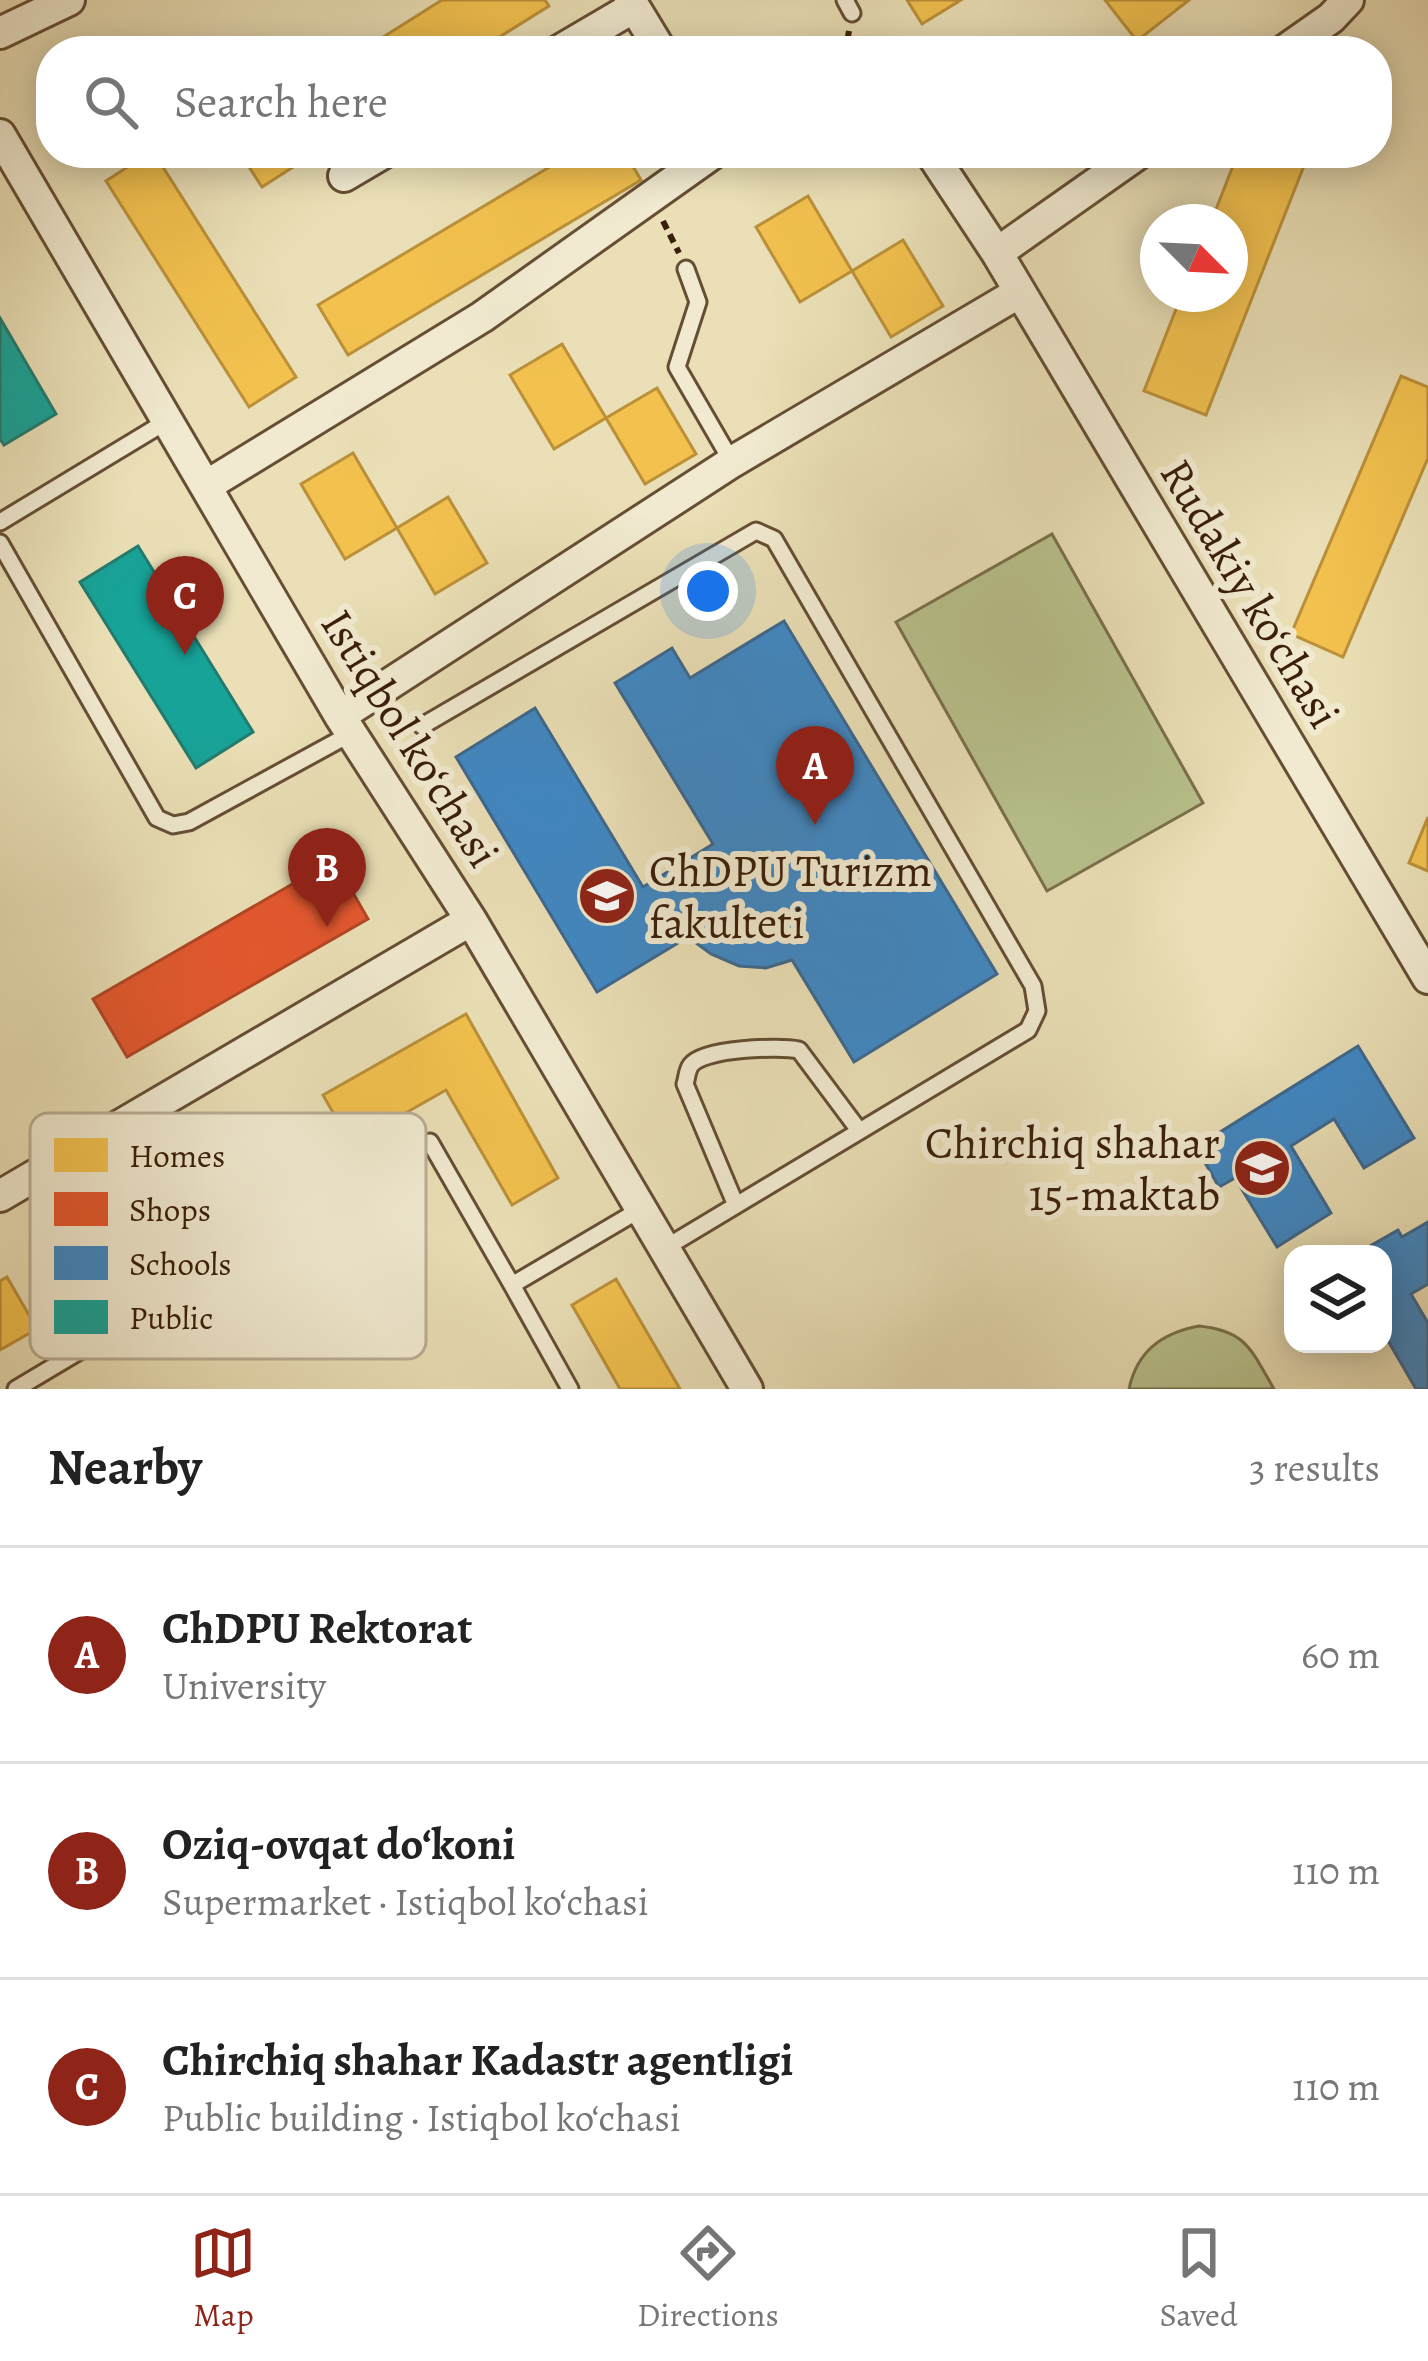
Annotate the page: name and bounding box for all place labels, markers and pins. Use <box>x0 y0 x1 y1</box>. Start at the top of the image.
pin: C <box>146 556 224 655</box>
pin: A <box>776 726 854 825</box>
pin: B <box>288 828 366 927</box>
place label: ChDPU Turizm fakulteti <box>649 840 932 954</box>
school or university icon: ChDPU Turizm fakulteti <box>576 865 638 927</box>
place label: Chirchiq shahar 15-maktab <box>925 1112 1220 1226</box>
school or university icon: Chirchiq shahar 15-maktab <box>1231 1137 1293 1199</box>

